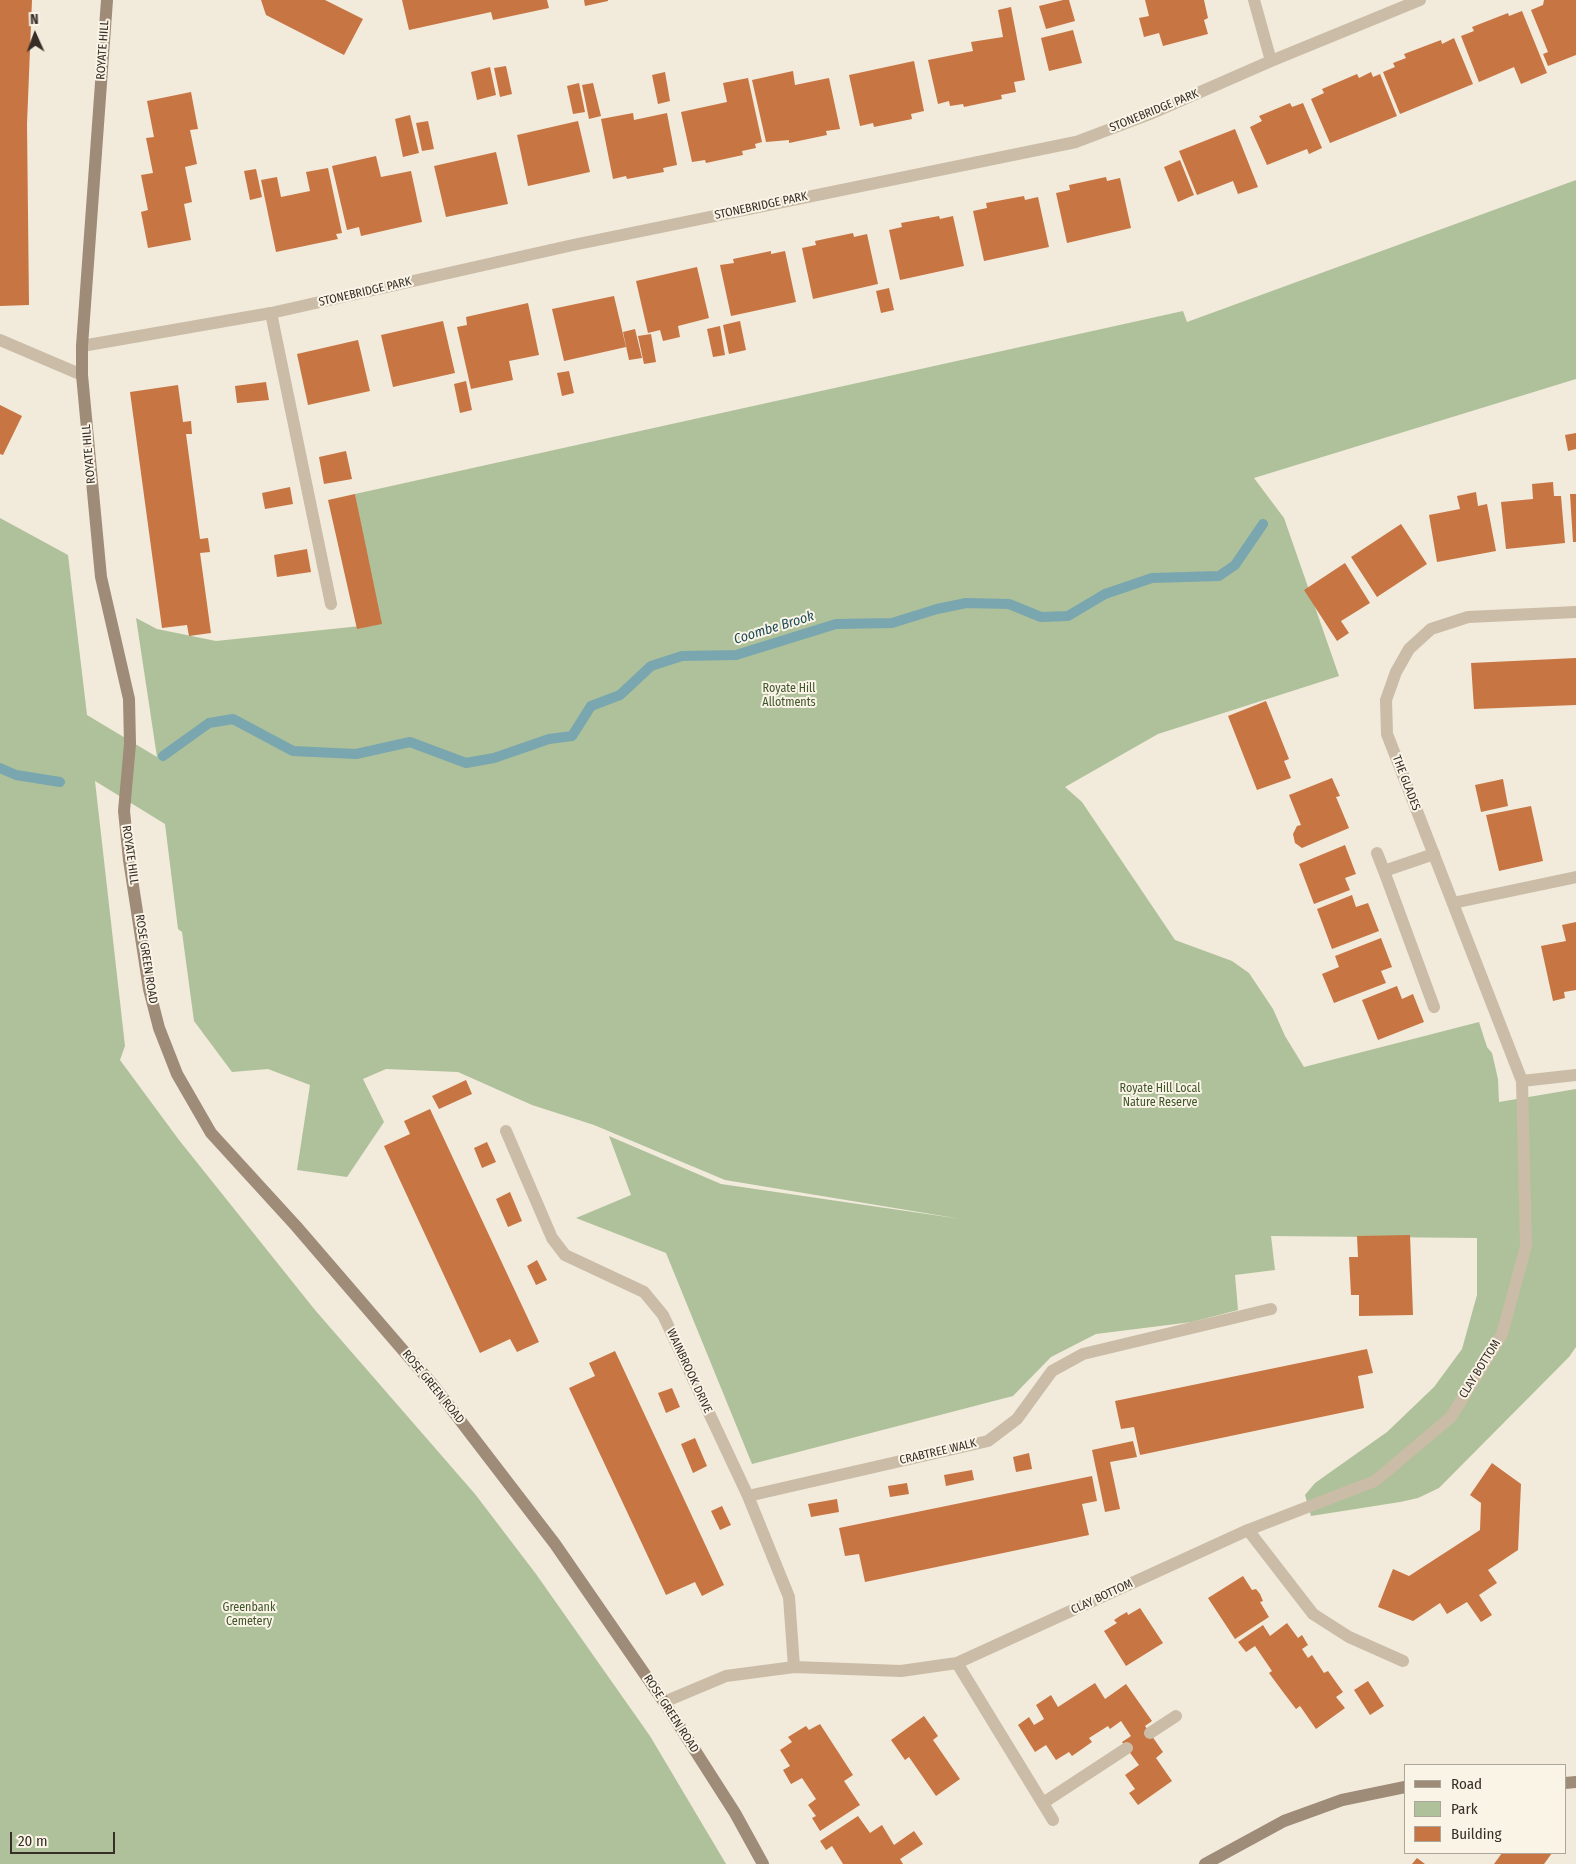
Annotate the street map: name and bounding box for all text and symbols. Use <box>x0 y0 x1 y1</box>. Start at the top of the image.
north arrow <box>10 10 60 60</box>
text: N <box>30 11 39 28</box>
street label: ROYATE HILL <box>94 20 112 80</box>
street label: STONEBRIDGE PARK <box>1107 87 1201 135</box>
street label: STONEBRIDGE PARK <box>713 189 809 223</box>
street label: STONEBRIDGE PARK <box>317 274 413 310</box>
street label: ROYATE HILL <box>79 424 99 484</box>
water label: Coombe Brook <box>732 608 816 648</box>
park label: Royate Hill Allotments <box>762 682 816 710</box>
street label: THE GLADES <box>1389 753 1423 813</box>
street label: ROYATE HILL <box>119 824 141 886</box>
street label: ROSE GREEN ROAD <box>132 913 160 1005</box>
park label: Royate Hill Local Nature Reserve <box>1120 1082 1200 1110</box>
street label: WAINBROOK DRIVE <box>663 1327 715 1415</box>
street label: CLAY BOTTOM <box>1456 1337 1504 1401</box>
street label: ROSE GREEN ROAD <box>399 1347 467 1427</box>
street label: CRABTREE WALK <box>898 1436 978 1468</box>
street label: CLAY BOTTOM <box>1069 1576 1135 1618</box>
park label: Greenbank Cemetery <box>223 1601 275 1629</box>
street label: ROSE GREEN ROAD <box>640 1672 702 1756</box>
legend <box>1404 1764 1566 1854</box>
text: Road <box>1451 1775 1482 1793</box>
text: Park <box>1451 1800 1478 1818</box>
scale bar <box>12 1822 118 1854</box>
text: Building <box>1451 1825 1502 1843</box>
text: 20 m <box>18 1832 48 1850</box>

